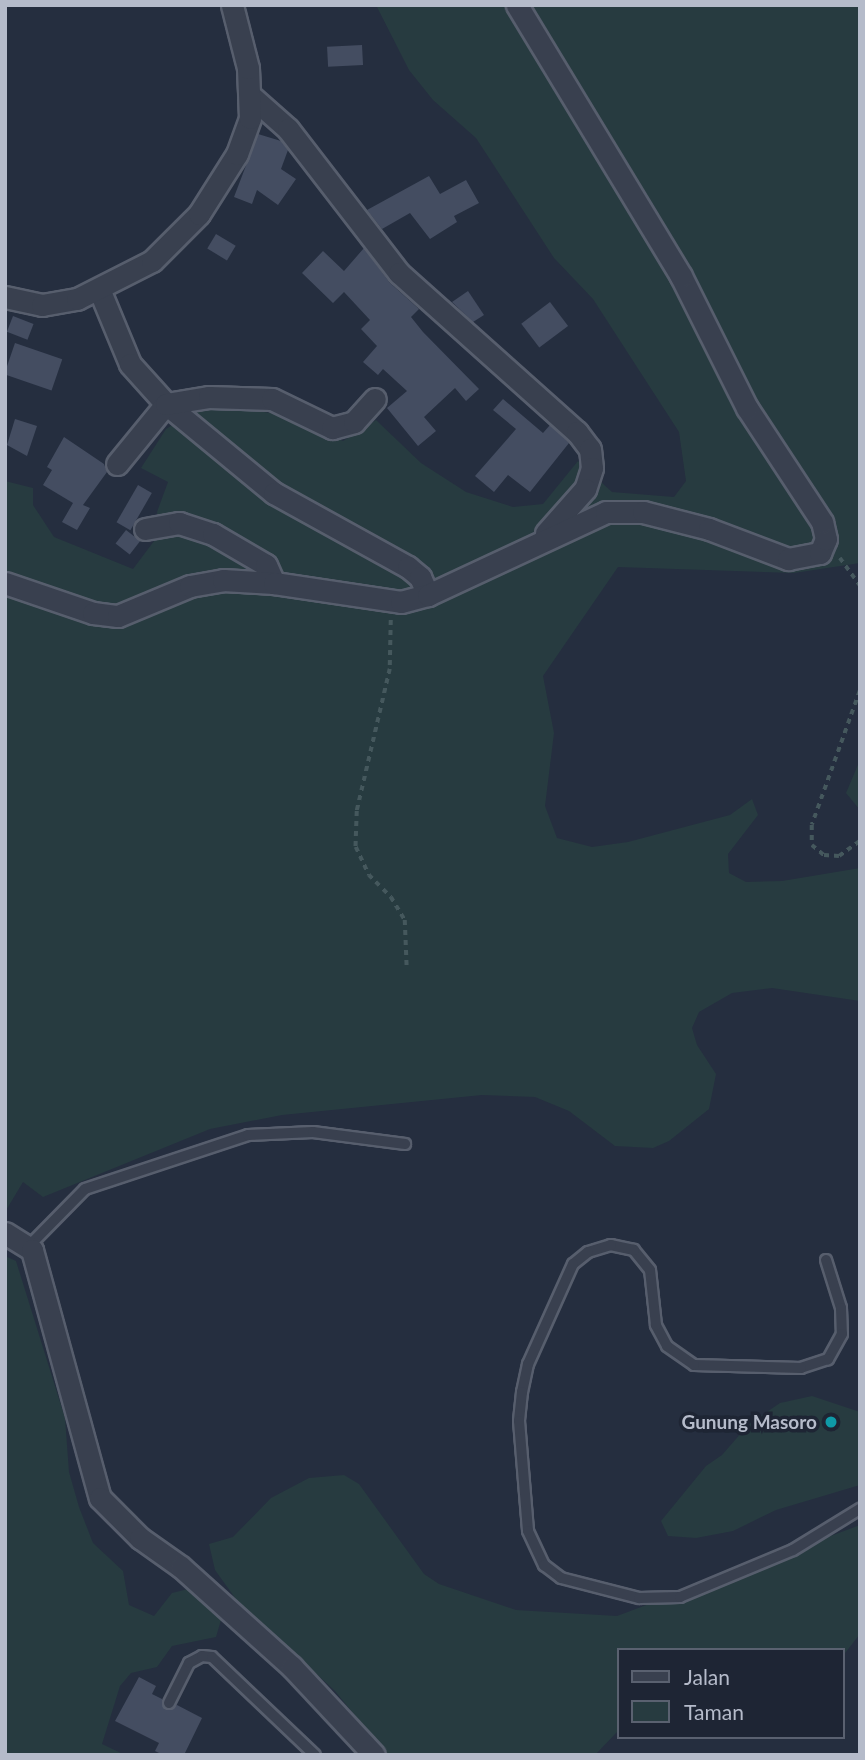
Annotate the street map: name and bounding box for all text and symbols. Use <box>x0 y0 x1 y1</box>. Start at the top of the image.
place label: Gunung Masoro <box>682 1411 817 1433</box>
marker: Gunung Masoro <box>823 1414 839 1430</box>
legend <box>616 1648 844 1739</box>
text: Jalan <box>684 1664 730 1689</box>
text: Taman <box>684 1699 744 1724</box>

